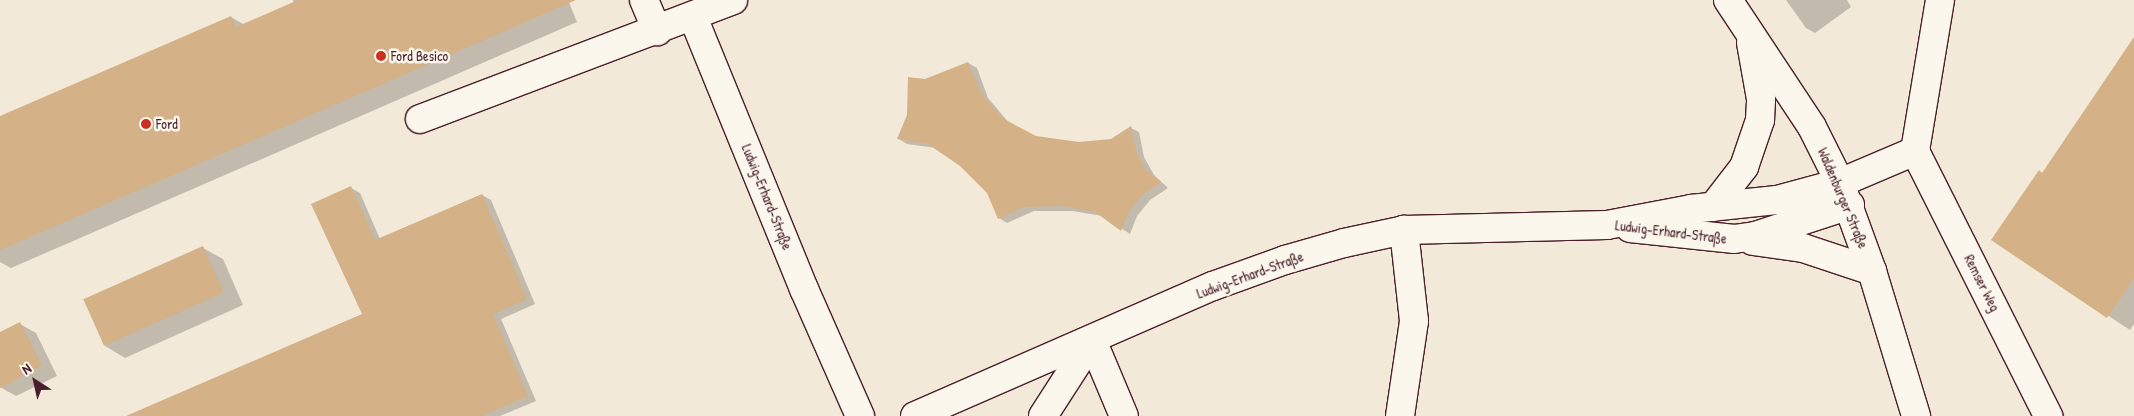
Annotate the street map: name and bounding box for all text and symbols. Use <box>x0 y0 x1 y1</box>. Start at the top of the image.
place label: Ford Besico <box>391 48 448 64</box>
marker: Ford Besico <box>375 50 387 62</box>
place label: Ford <box>156 116 178 132</box>
marker: Ford <box>140 118 152 130</box>
street label: Ludwig-Erhard-Straße <box>738 142 796 252</box>
street label: Waldenburger Straße <box>1814 145 1872 251</box>
street label: Ludwig-Erhard-Straße <box>1614 217 1728 247</box>
street label: Ludwig-Erhard-Straße <box>1194 248 1306 302</box>
street label: Remser Weg <box>1961 252 2003 314</box>
north arrow <box>10 356 60 406</box>
text: N <box>18 358 35 378</box>

